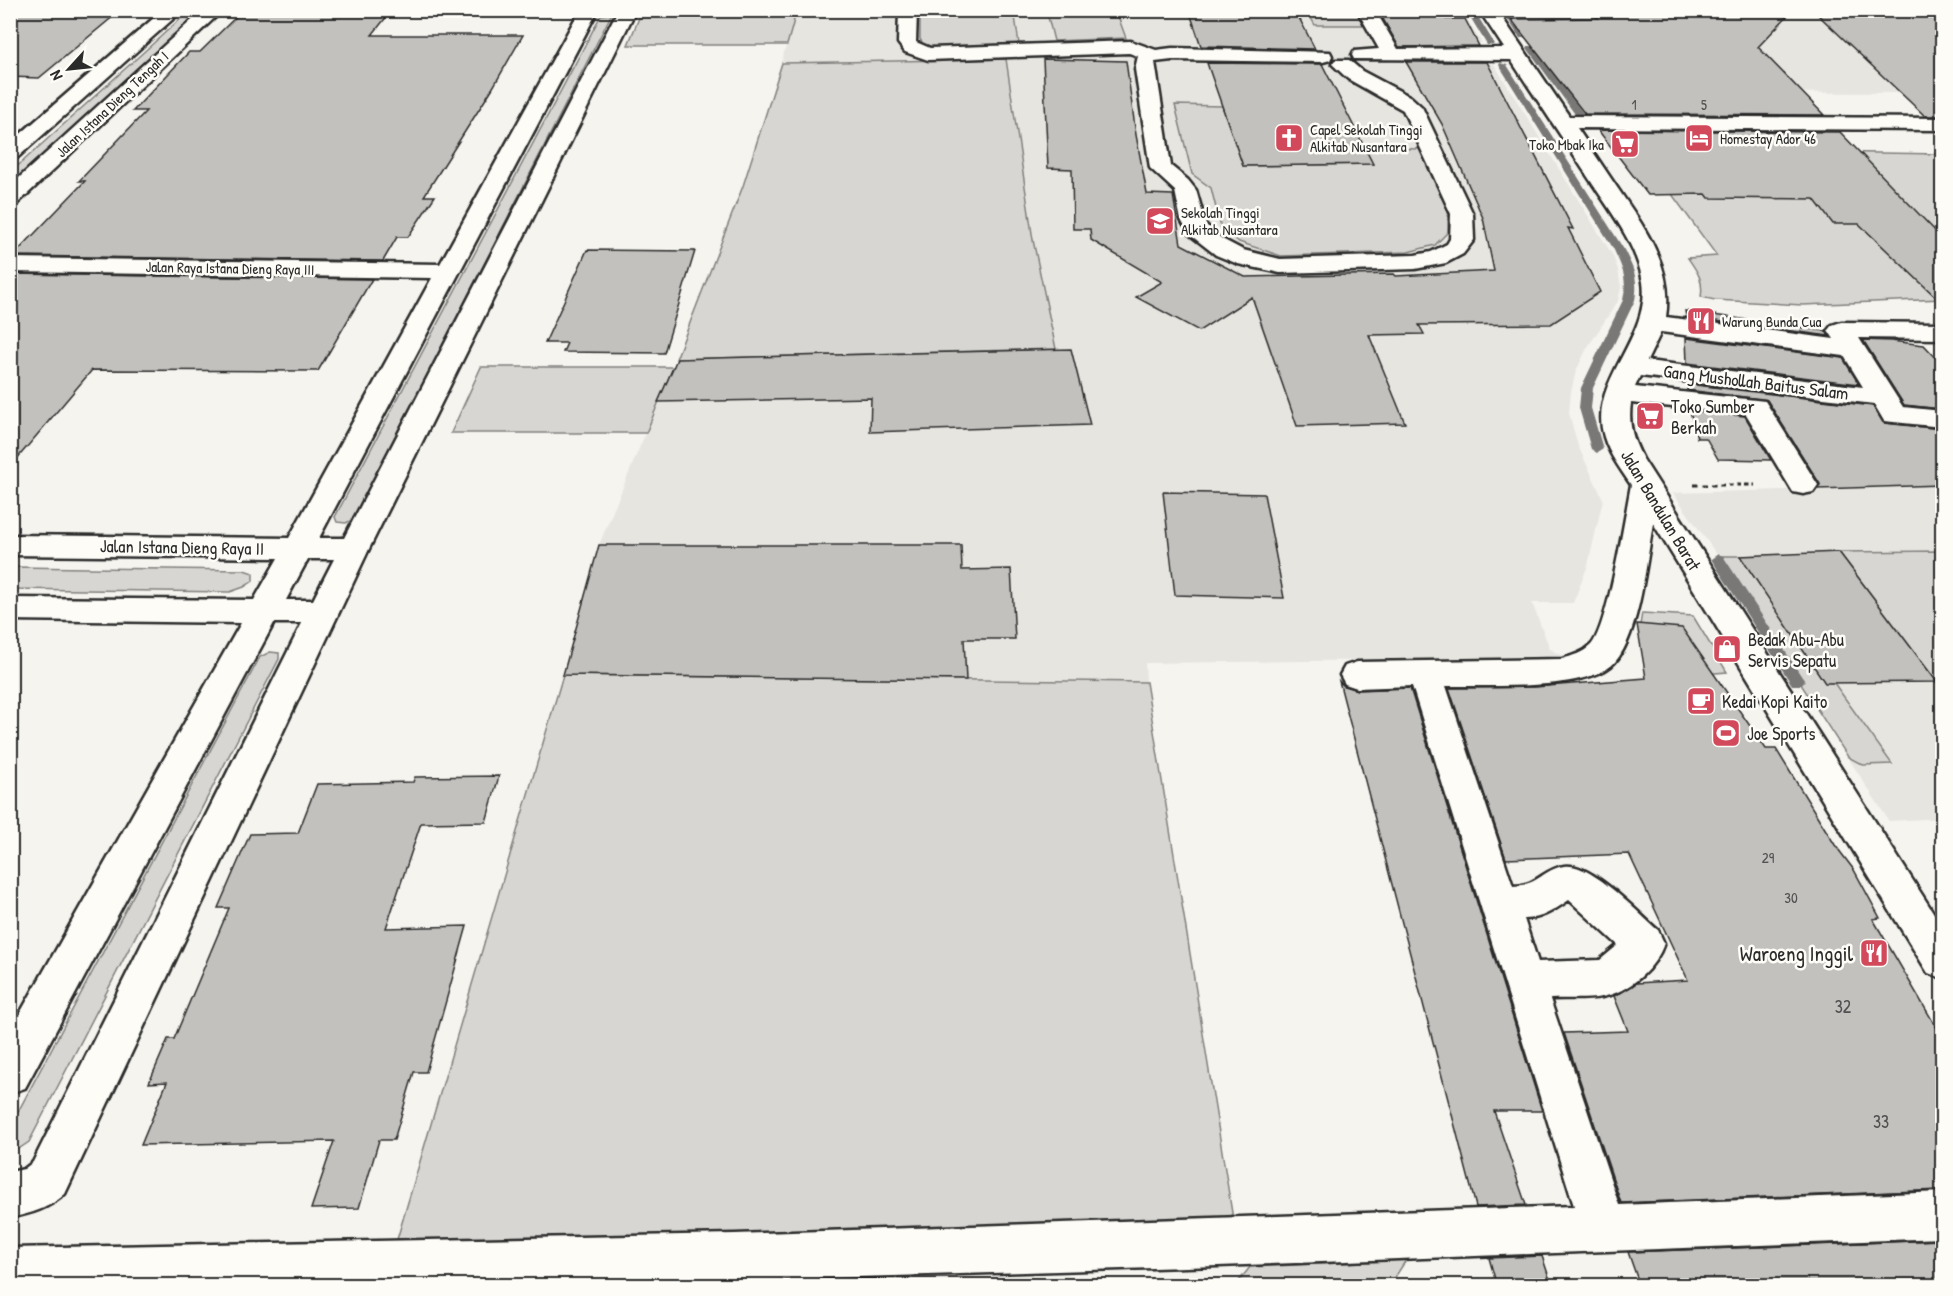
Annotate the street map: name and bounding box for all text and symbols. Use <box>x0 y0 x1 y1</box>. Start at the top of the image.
north arrow <box>39 39 99 99</box>
street label: Jalan Istana Dieng Tengah I <box>51 46 173 162</box>
text: N <box>44 67 67 85</box>
house number: 1 <box>1631 95 1637 114</box>
house number: 5 <box>1701 95 1707 114</box>
place label: Capel Sekolah Tinggi Alkitab Nusantara <box>1310 119 1423 157</box>
church icon: Capel Sekolah Tinggi Alkitab Nusantara <box>1273 122 1305 154</box>
hotel icon: Homestay Ador 46 <box>1683 122 1715 154</box>
supermarket icon: Toko Mbak Ika <box>1609 128 1641 160</box>
place label: Homestay Ador 46 <box>1720 128 1816 149</box>
place label: Toko Mbak Ika <box>1529 134 1604 155</box>
place label: Sekolah Tinggi Alkitab Nusantara <box>1181 202 1278 240</box>
school or university icon: Sekolah Tinggi Alkitab Nusantara <box>1144 205 1176 237</box>
street label: Jalan Raya Istana Dieng Raya III <box>146 256 314 280</box>
restaurant icon: Warung Bunda Cua <box>1685 305 1717 337</box>
place label: Warung Bunda Cua <box>1722 311 1822 332</box>
street label: Gang Mushollah Baitus Salam <box>1662 358 1850 406</box>
place label: Toko Sumber Berkah <box>1671 394 1755 440</box>
supermarket icon: Toko Sumber Berkah <box>1634 400 1666 432</box>
street label: Jalan Bandulan Barat <box>1615 445 1707 576</box>
street label: Jalan Istana Dieng Raya II <box>100 533 264 561</box>
place label: Bedak Abu-Abu Servis Sepatu <box>1748 627 1844 673</box>
shop icon: Bedak Abu-Abu Servis Sepatu <box>1711 633 1743 665</box>
cafe icon: Kedai Kopi Kaito <box>1685 685 1717 717</box>
place label: Kedai Kopi Kaito <box>1722 689 1827 714</box>
sports icon: Joe Sports <box>1710 717 1742 749</box>
place label: Joe Sports <box>1747 721 1816 746</box>
house number: 29 <box>1762 847 1775 868</box>
house number: 30 <box>1784 887 1798 908</box>
restaurant icon: Waroeng Inggil <box>1858 937 1890 969</box>
place label: Waroeng Inggil <box>1740 939 1853 968</box>
house number: 32 <box>1835 994 1852 1019</box>
house number: 33 <box>1873 1109 1889 1134</box>

